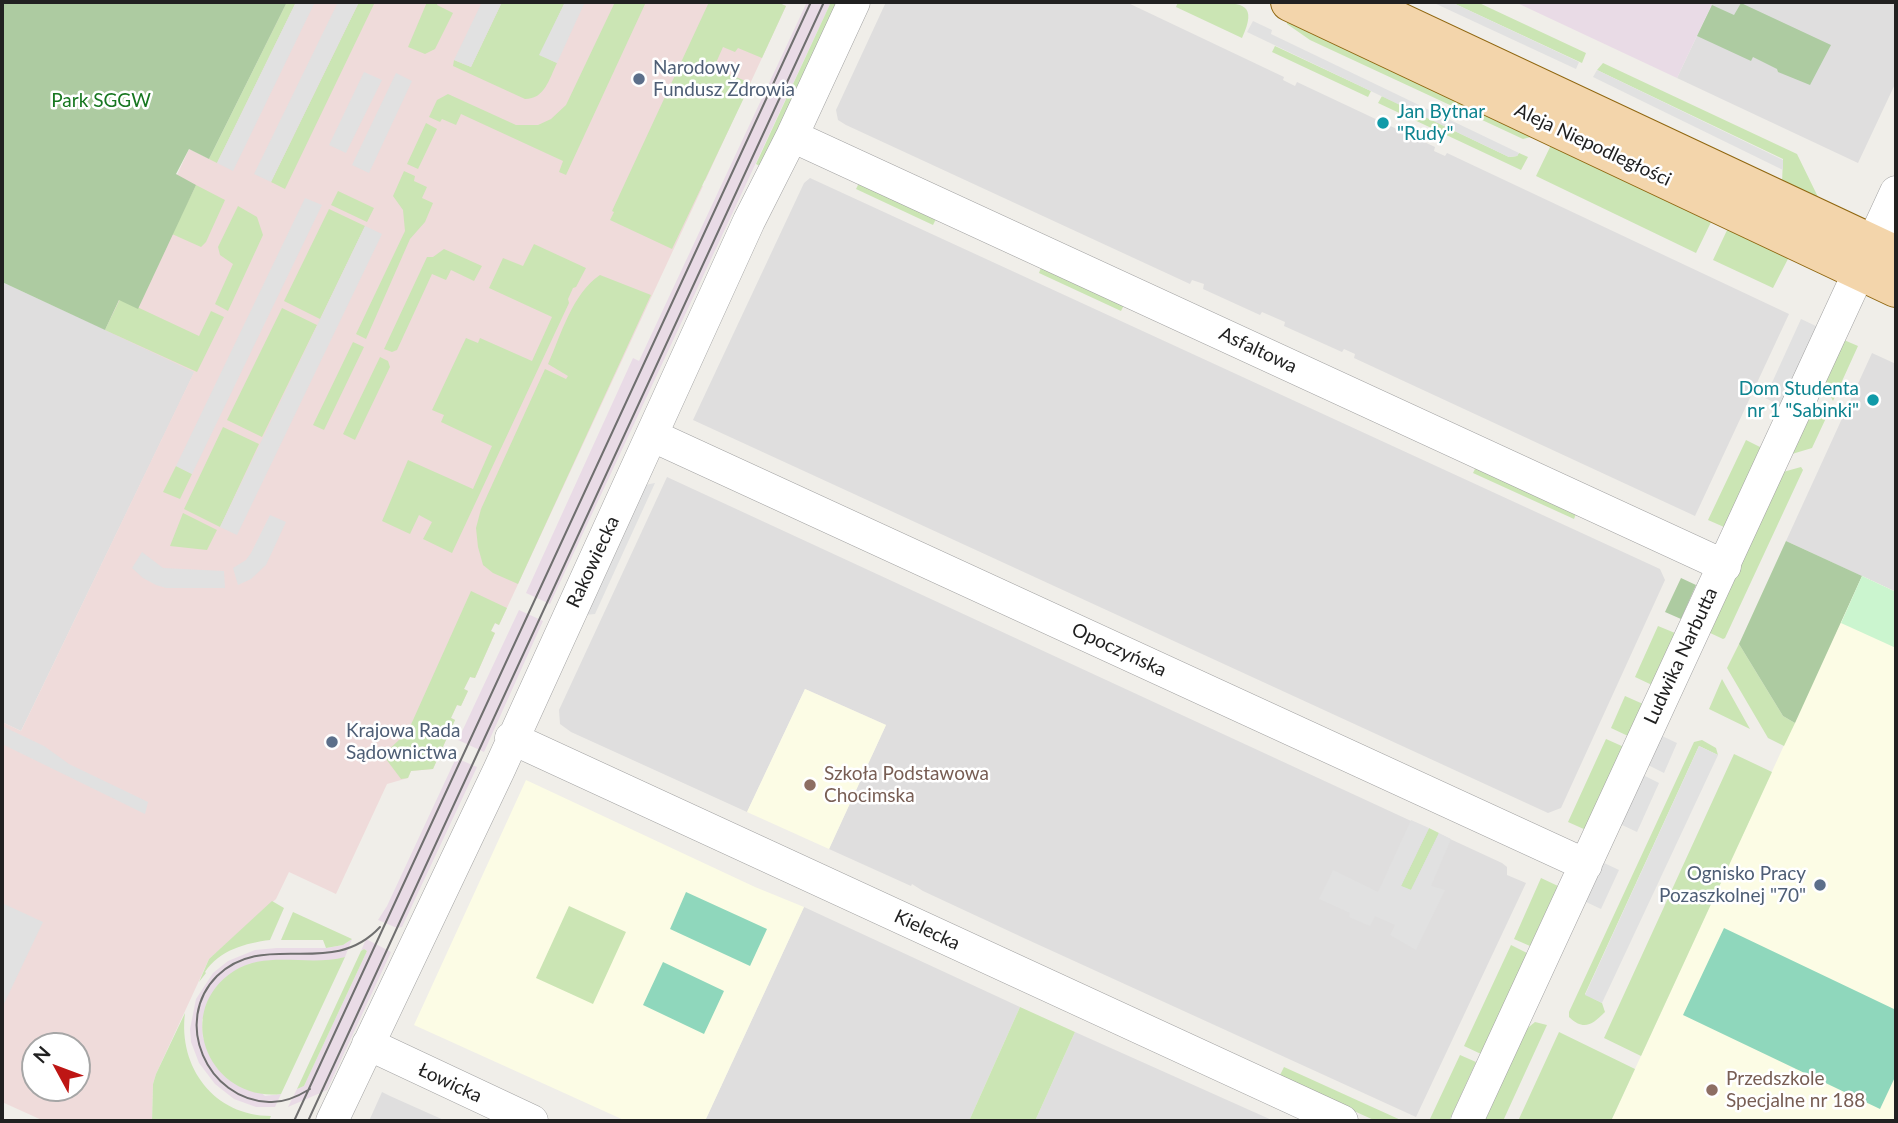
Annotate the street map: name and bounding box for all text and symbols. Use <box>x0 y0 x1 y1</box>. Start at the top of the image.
place label: Narodowy Fundusz Zdrowia <box>653 57 795 101</box>
marker: Narodowy Fundusz Zdrowia <box>631 71 647 87</box>
park label: Park SGGW <box>51 90 151 112</box>
street label: Aleja Niepodległości <box>1511 99 1675 191</box>
place label: Jan Bytnar "Rudy" <box>1397 101 1485 145</box>
marker: Jan Bytnar "Rudy" <box>1375 115 1391 131</box>
street label: Asfaltowa <box>1215 322 1301 378</box>
place label: Dom Studenta nr 1 "Sabinki" <box>1739 378 1859 422</box>
marker: Dom Studenta nr 1 "Sabinki" <box>1865 392 1881 408</box>
street label: Rakowiecka <box>562 512 624 612</box>
street label: Ludwika Narbutta <box>1639 584 1723 728</box>
street label: Opoczyńska <box>1068 618 1170 682</box>
place label: Krajowa Rada Sądownictwa <box>346 720 460 764</box>
marker: Krajowa Rada Sądownictwa <box>324 734 340 750</box>
place label: Szkoła Podstawowa Chocimska <box>824 763 989 807</box>
marker: Szkoła Podstawowa Chocimska <box>802 777 818 793</box>
place label: Ognisko Pracy Pozaszkolnej "70" <box>1659 863 1806 907</box>
marker: Ognisko Pracy Pozaszkolnej "70" <box>1812 877 1828 893</box>
street label: Kielecka <box>891 905 963 955</box>
north arrow <box>21 1032 91 1102</box>
text: N <box>28 1041 55 1067</box>
street label: Łowicka <box>415 1058 485 1108</box>
place label: Przedszkole Specjalne nr 188 <box>1726 1068 1865 1112</box>
marker: Przedszkole Specjalne nr 188 <box>1704 1082 1720 1098</box>

